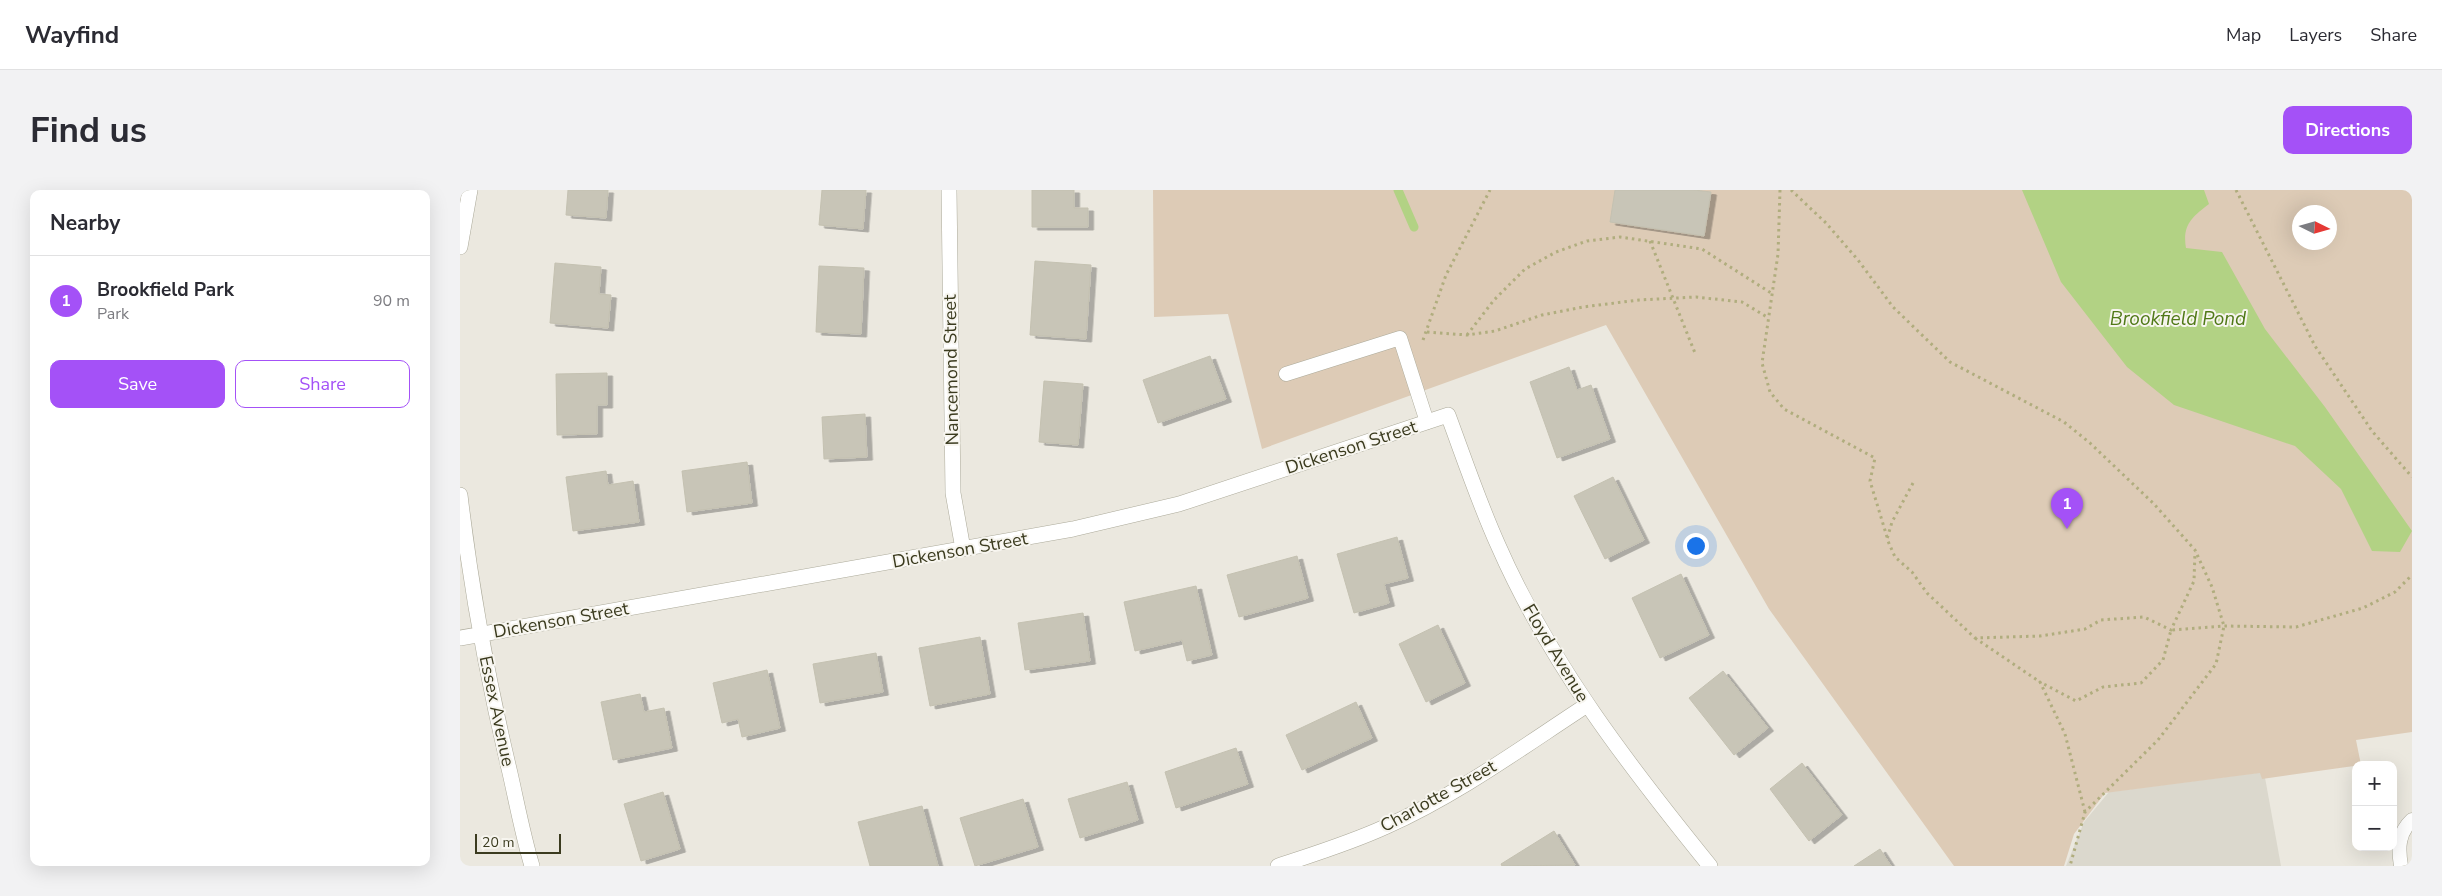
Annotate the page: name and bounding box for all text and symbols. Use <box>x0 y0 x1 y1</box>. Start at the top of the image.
text: Wayfind <box>25 19 119 51</box>
text: Map <box>2226 23 2261 47</box>
text: Layers <box>2289 23 2342 47</box>
text: Share <box>2370 23 2417 47</box>
button: Directions <box>2283 106 2412 154</box>
text: Find us <box>30 107 147 154</box>
north arrow <box>2292 205 2337 250</box>
text: Nearby <box>50 209 120 237</box>
text: Brookfield Park <box>97 277 234 303</box>
text: 1 <box>61 290 71 312</box>
text: 90 m <box>373 290 410 312</box>
street label: Nancemond Street <box>938 294 964 446</box>
text: Park <box>97 303 129 325</box>
water label: Brookfield Pond <box>2110 306 2247 332</box>
button: Save <box>50 360 225 408</box>
button: Share <box>235 360 410 408</box>
street label: Dickenson Street <box>1282 414 1421 480</box>
pin: 1 <box>2051 488 2083 529</box>
street label: Dickenson Street <box>890 526 1030 574</box>
your location <box>1683 533 1709 559</box>
street label: Dickenson Street <box>491 596 631 644</box>
street label: Floyd Avenue <box>1517 599 1595 707</box>
street label: Essex Avenue <box>474 653 520 769</box>
street label: Charlotte Street <box>1376 754 1501 838</box>
map controls <box>2352 761 2397 851</box>
button: + <box>2352 761 2397 806</box>
button: − <box>2352 806 2397 851</box>
scale bar <box>475 831 561 854</box>
text: 20 m <box>482 833 514 852</box>

